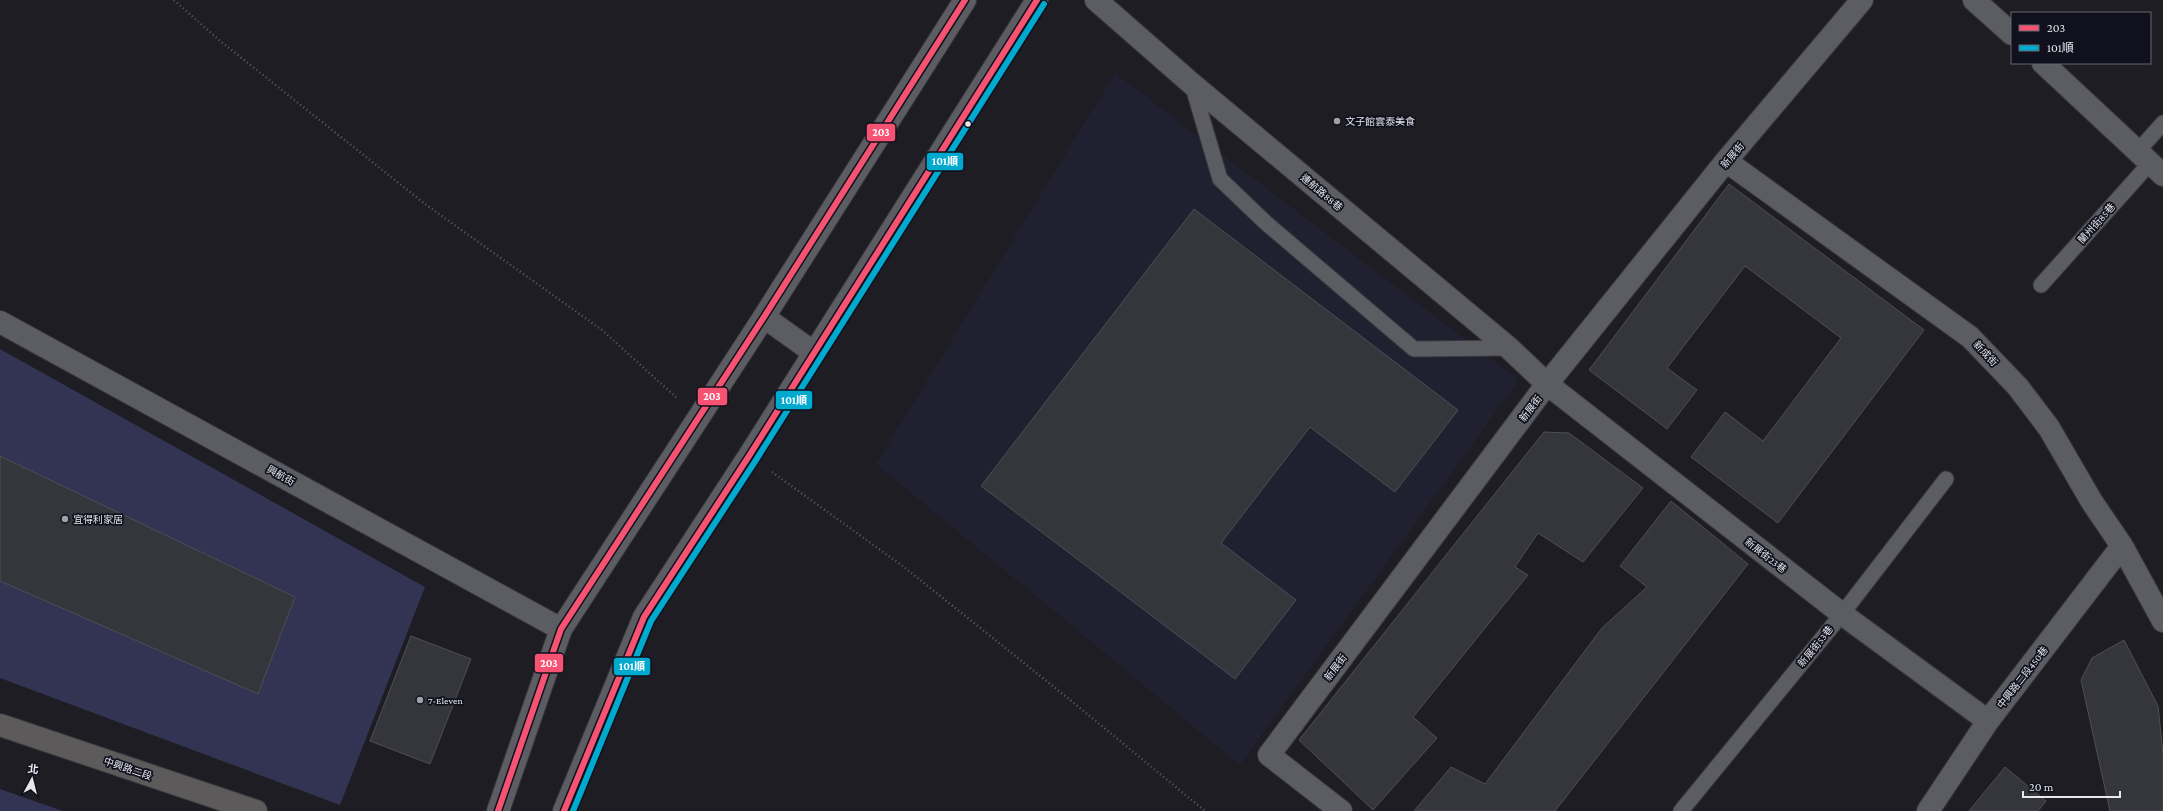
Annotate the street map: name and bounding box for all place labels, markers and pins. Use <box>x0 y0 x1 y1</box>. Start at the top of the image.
marker: 文子館雲泰美食 <box>1332 116 1342 126</box>
place label: 文子館雲泰美食 <box>1345 116 1415 127</box>
unlabelled marker <box>963 119 973 129</box>
marker: 宜得利家居 <box>60 514 70 524</box>
place label: 宜得利家居 <box>73 514 123 525</box>
marker: 7-Eleven <box>415 695 425 705</box>
place label: 7-Eleven <box>428 695 463 706</box>

